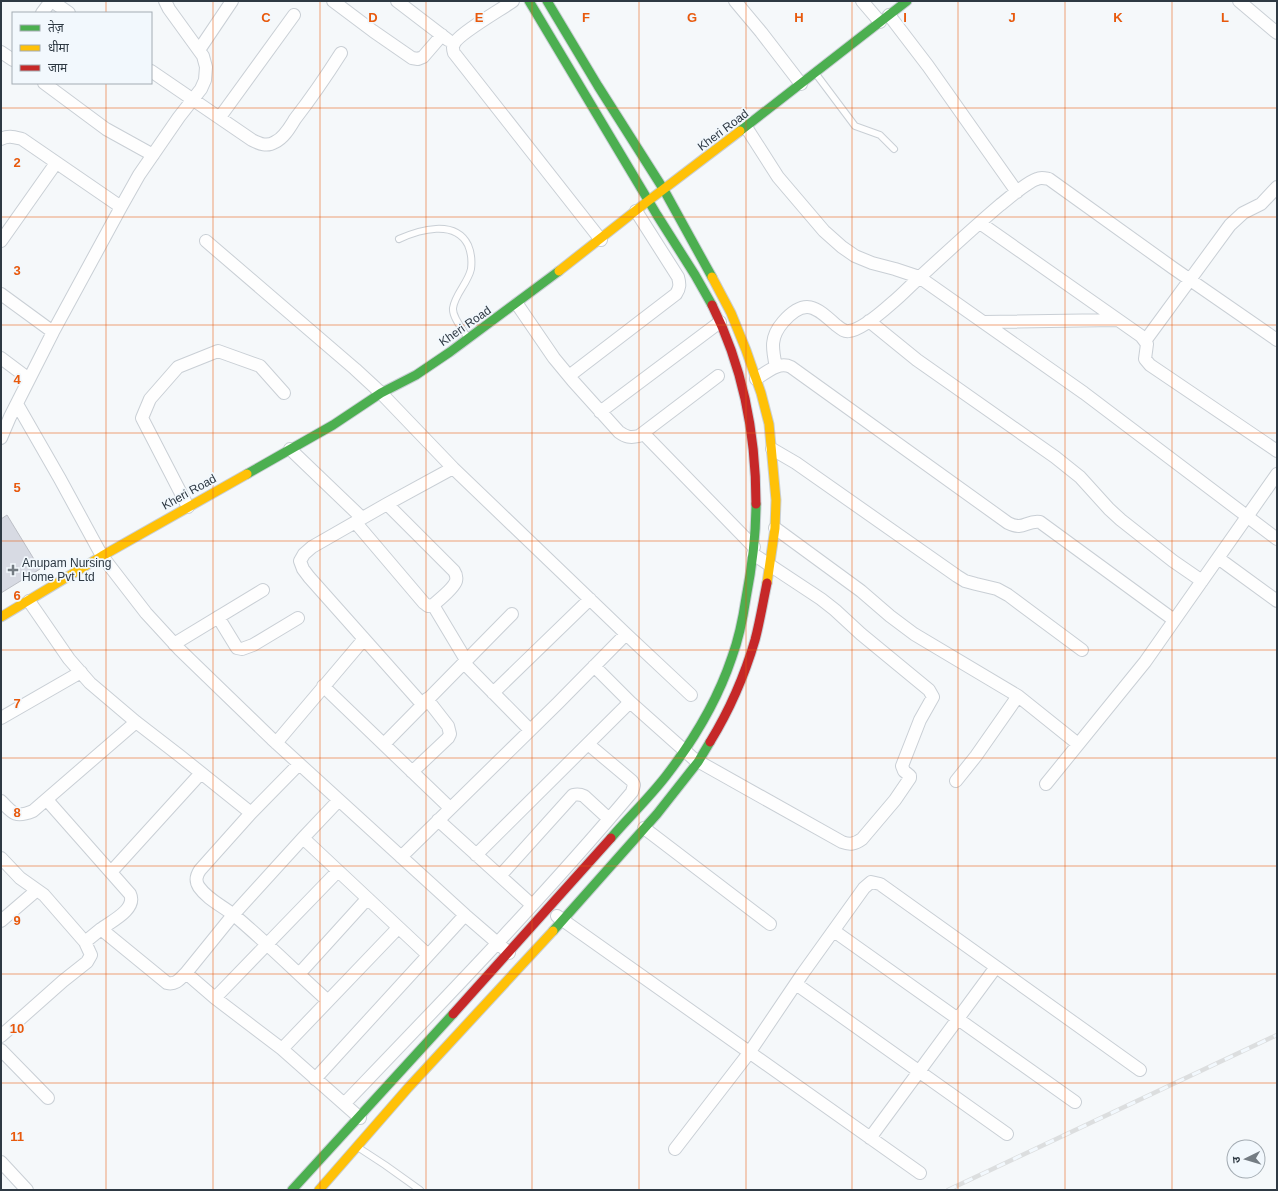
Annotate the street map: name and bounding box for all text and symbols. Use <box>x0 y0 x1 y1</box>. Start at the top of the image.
text: C <box>261 10 271 25</box>
text: D <box>368 10 378 25</box>
text: E <box>475 10 484 25</box>
text: F <box>582 10 590 25</box>
text: G <box>687 10 697 25</box>
text: H <box>794 10 804 25</box>
text: I <box>903 10 907 25</box>
text: J <box>1008 10 1016 25</box>
text: K <box>1113 10 1123 25</box>
text: L <box>1221 10 1229 25</box>
legend <box>12 12 152 84</box>
text: तेज़ <box>48 20 65 35</box>
text: धीमा <box>48 40 70 55</box>
text: जाम <box>48 61 68 75</box>
street label: Kheri Road <box>695 106 751 154</box>
text: 2 <box>13 155 21 170</box>
text: 3 <box>13 263 21 278</box>
street label: Kheri Road <box>436 303 494 349</box>
text: 4 <box>13 372 21 387</box>
street label: Kheri Road <box>159 471 219 513</box>
text: 5 <box>13 480 21 495</box>
place label: Anupam Nursing Home Pvt Ltd <box>22 556 111 584</box>
marker: Anupam Nursing Home Pvt Ltd <box>7 564 19 576</box>
text: 6 <box>13 588 21 603</box>
text: 7 <box>13 696 21 711</box>
text: 8 <box>13 805 21 820</box>
text: 9 <box>13 913 21 928</box>
text: 10 <box>10 1021 24 1036</box>
text: 11 <box>10 1129 24 1144</box>
north arrow <box>1226 1139 1266 1179</box>
text: उ <box>1230 1156 1242 1164</box>

